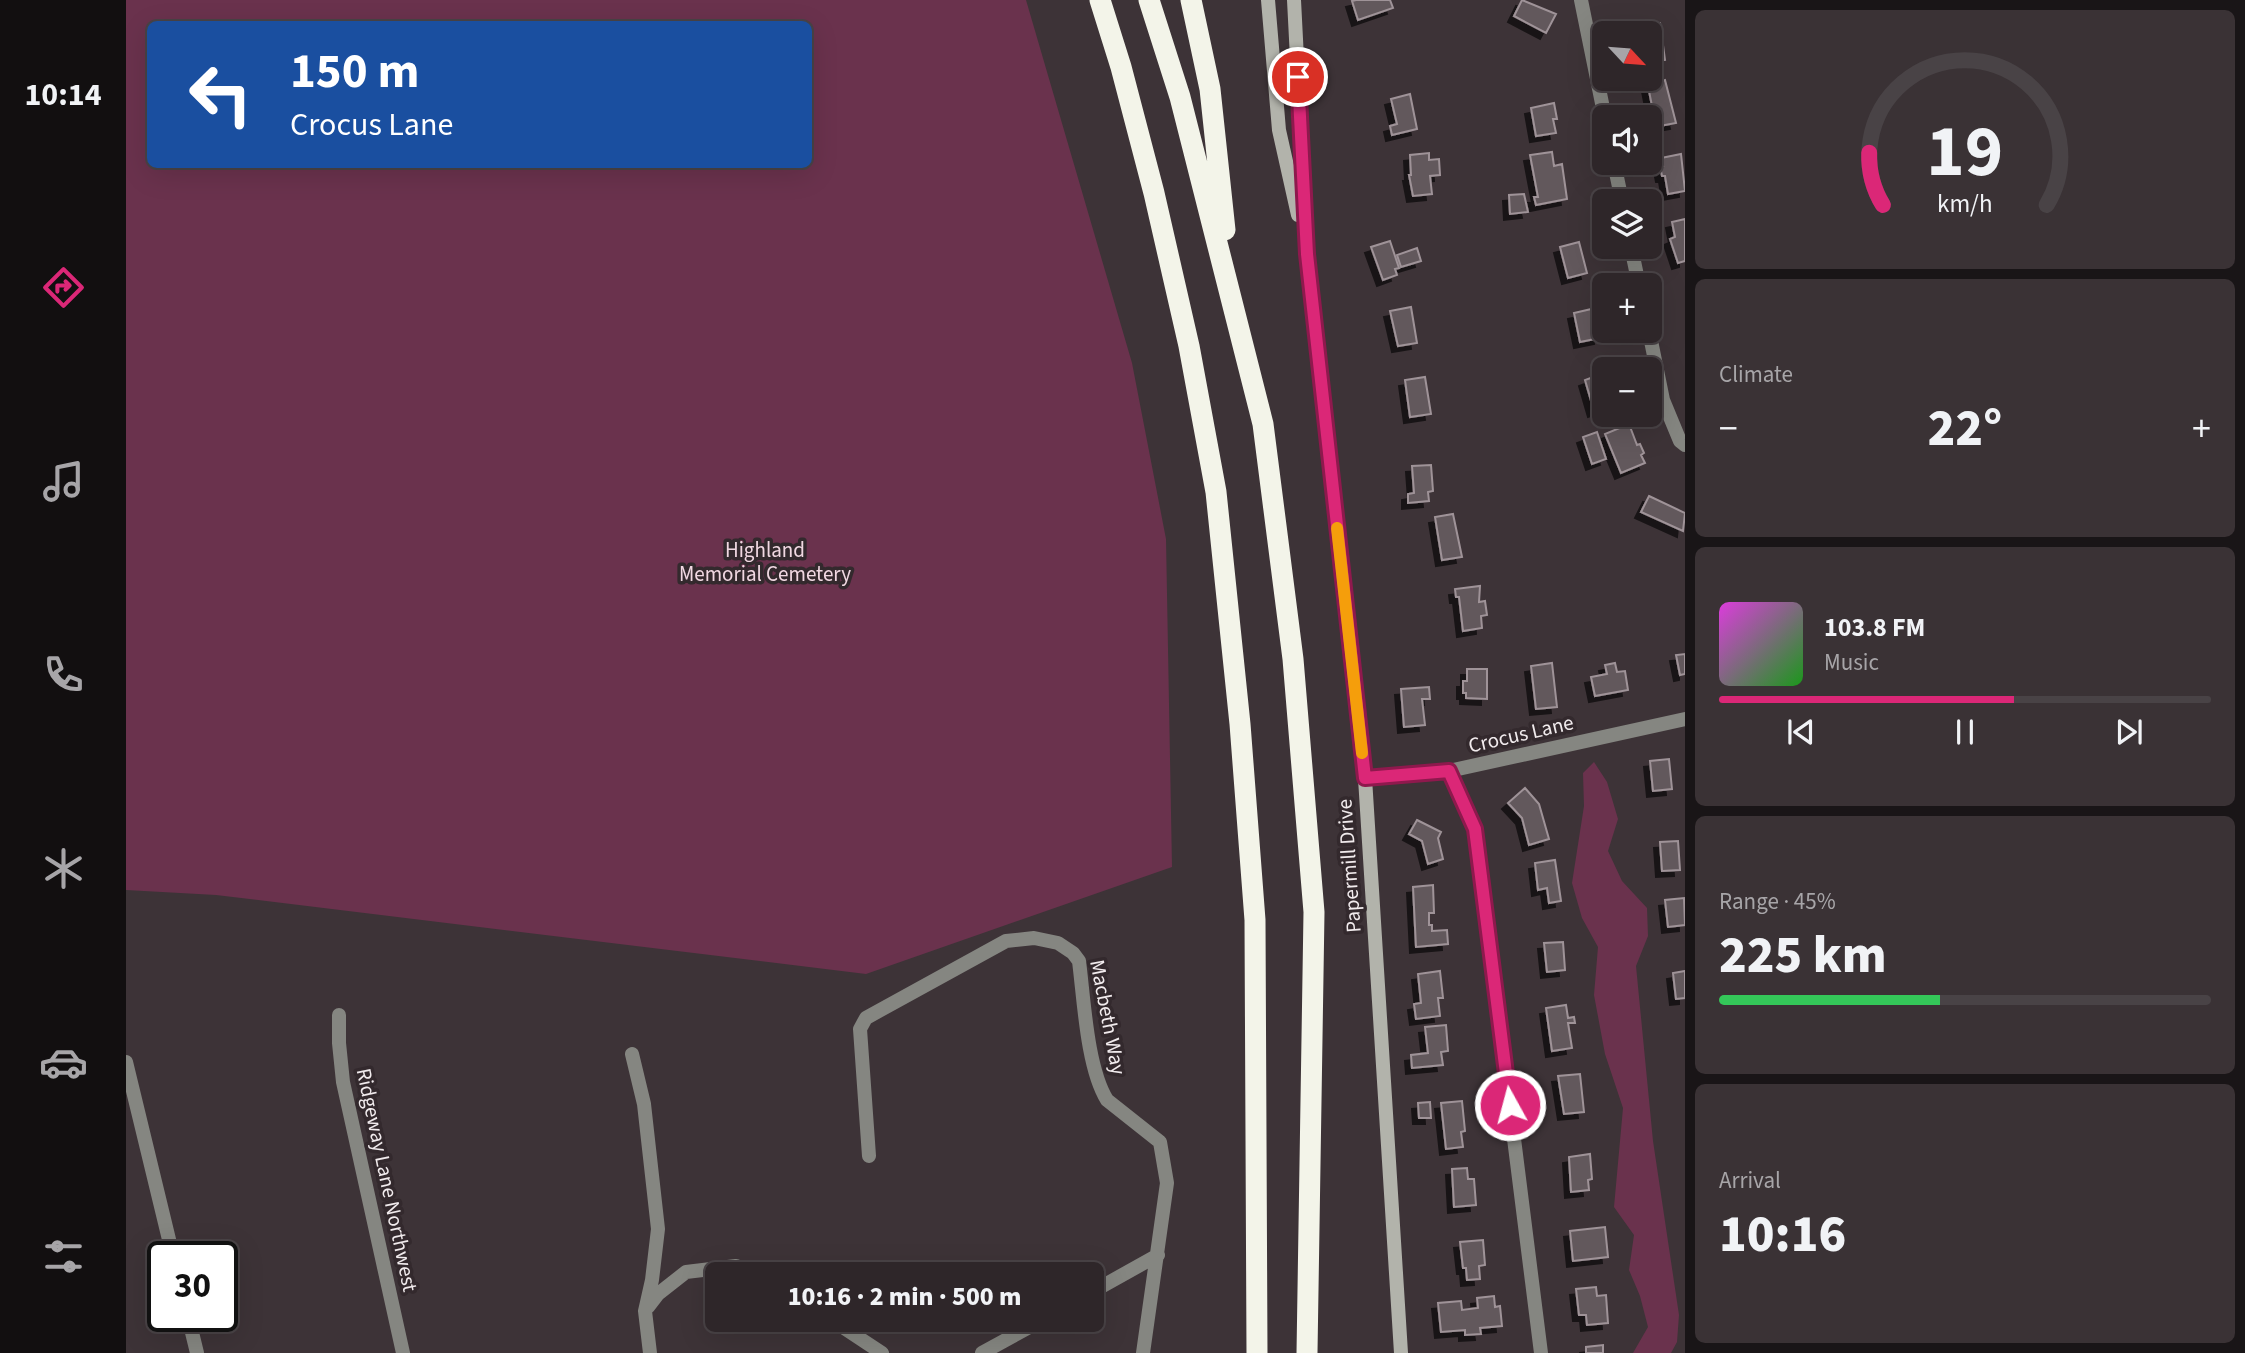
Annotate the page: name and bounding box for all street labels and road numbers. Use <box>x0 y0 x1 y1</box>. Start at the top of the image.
street label: Crocus Lane <box>1465 707 1577 761</box>
street label: Papermill Drive <box>1329 798 1369 934</box>
street label: Macbeth Way <box>1082 957 1134 1077</box>
street label: Ridgeway Lane Northwest <box>349 1066 425 1294</box>

